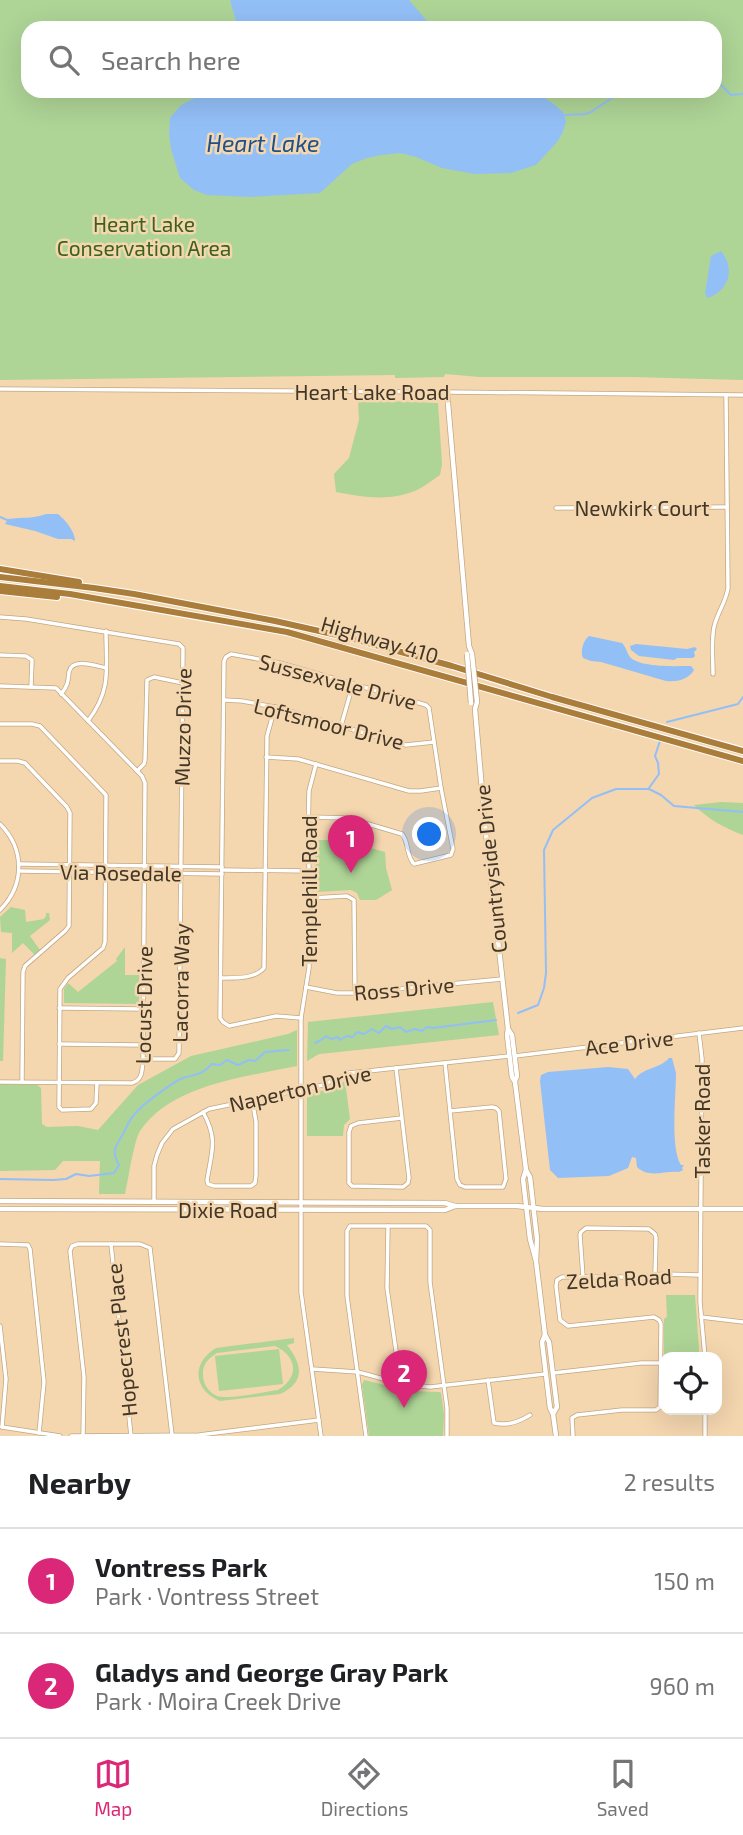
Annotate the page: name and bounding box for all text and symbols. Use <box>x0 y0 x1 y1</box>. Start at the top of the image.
search box <box>21 21 722 98</box>
icon: search <box>45 41 83 79</box>
text: Search here <box>101 44 241 75</box>
water label: Heart Lake <box>207 129 319 157</box>
park label: Heart Lake Conservation Area <box>57 211 231 260</box>
street label: Heart Lake Road <box>295 379 449 404</box>
street label: Newkirk Court <box>574 495 710 520</box>
street label: Highway 410 <box>318 610 442 668</box>
street label: Sussexvale Drive <box>256 648 420 714</box>
street label: Muzzo Drive <box>168 668 196 786</box>
street label: Loftsmoor Drive <box>251 692 407 754</box>
street label: Countryside Drive <box>469 783 511 955</box>
street label: Templehill Road <box>296 815 321 967</box>
pin: 1 <box>328 815 374 873</box>
your location <box>412 817 446 851</box>
street label: Via Rosedale <box>60 858 182 886</box>
street label: Lacorra Way <box>166 923 194 1043</box>
street label: Locust Drive <box>129 946 157 1064</box>
street label: Ross Drive <box>353 971 455 1005</box>
street label: Ace Drive <box>583 1024 675 1060</box>
street label: Naperton Drive <box>227 1060 373 1116</box>
street label: Tasker Road <box>689 1063 714 1179</box>
street label: Dixie Road <box>178 1197 278 1222</box>
street label: Hopecrest Place <box>101 1262 141 1418</box>
street label: Zelda Road <box>565 1263 673 1293</box>
pin: 2 <box>381 1350 427 1408</box>
map controls <box>659 1352 722 1415</box>
button: locate <box>659 1352 722 1415</box>
text: Nearby <box>28 1464 131 1500</box>
text: 2 results <box>624 1468 715 1496</box>
text: Vontress Park <box>95 1551 267 1582</box>
text: 1 <box>46 1567 56 1595</box>
text: 150 m <box>654 1567 715 1595</box>
text: Park · Vontress Street <box>95 1582 319 1610</box>
text: Gladys and George Gray Park <box>95 1656 448 1687</box>
text: 2 <box>44 1672 58 1700</box>
text: 960 m <box>650 1672 715 1700</box>
text: Park · Moira Creek Drive <box>95 1687 341 1715</box>
tab: Map <box>94 1755 132 1820</box>
tab: Directions <box>321 1755 408 1820</box>
tab: Saved <box>597 1755 649 1820</box>

